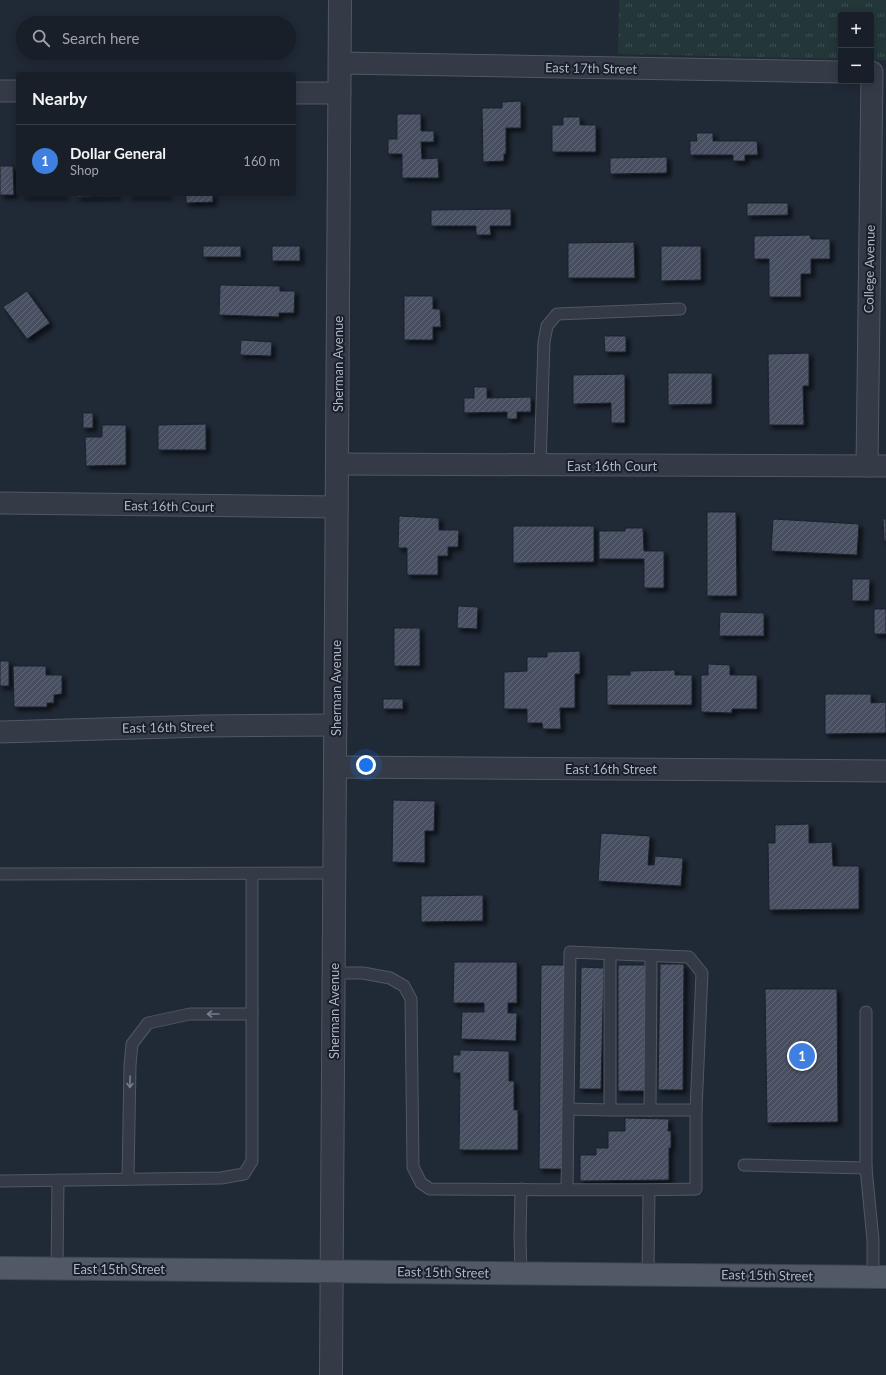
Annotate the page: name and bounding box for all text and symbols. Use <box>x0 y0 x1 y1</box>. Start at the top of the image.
map controls <box>838 12 874 84</box>
button: + <box>838 12 874 48</box>
search box <box>16 16 296 60</box>
icon: search <box>30 27 52 49</box>
text: Search here <box>62 29 139 47</box>
button: − <box>838 48 874 84</box>
street label: East 17th Street <box>545 59 638 77</box>
text: Nearby <box>32 88 87 109</box>
text: Dollar General <box>70 144 166 162</box>
text: 1 <box>41 153 49 169</box>
text: 160 m <box>243 153 280 169</box>
text: Shop <box>70 162 99 178</box>
street label: College Avenue <box>860 225 878 313</box>
street label: Sherman Avenue <box>330 316 346 412</box>
street label: East 16th Court <box>567 458 658 474</box>
street label: East 16th Court <box>124 497 215 515</box>
street label: Sherman Avenue <box>328 640 344 736</box>
street label: East 16th Street <box>122 718 215 736</box>
your location <box>356 755 376 775</box>
street label: East 16th Street <box>565 761 657 777</box>
street label: Sherman Avenue <box>326 963 342 1059</box>
one-way arrow <box>207 1010 220 1018</box>
pin: 1 <box>789 1041 815 1071</box>
one-way arrow <box>126 1075 133 1088</box>
street label: East 15th Street <box>73 1261 165 1277</box>
street label: East 15th Street <box>397 1263 490 1281</box>
street label: East 15th Street <box>721 1266 814 1284</box>

